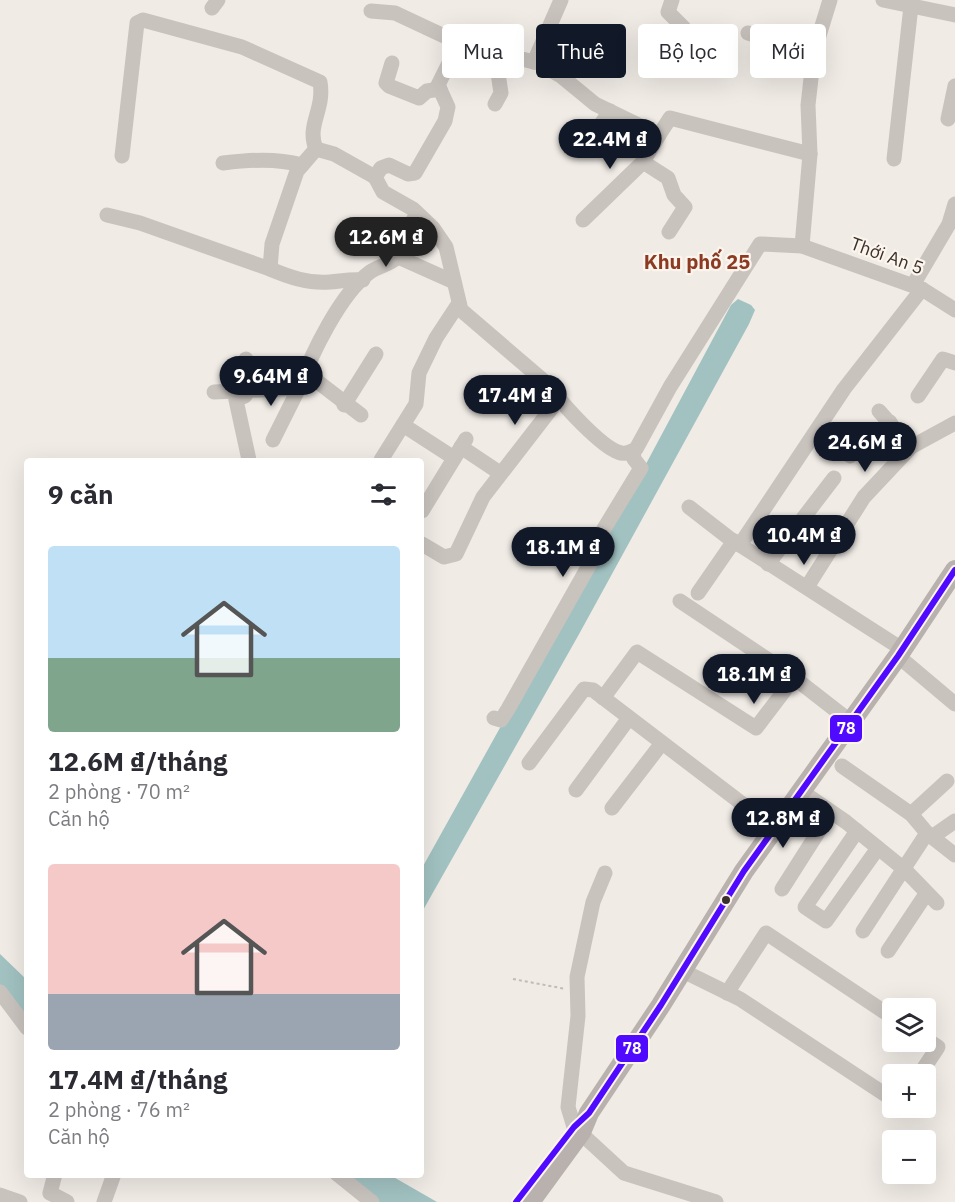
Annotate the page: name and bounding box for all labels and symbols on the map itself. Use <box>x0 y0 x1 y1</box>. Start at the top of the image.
pin: 22.4M ₫ <box>555 119 665 170</box>
pin: 12.6M ₫ <box>331 217 441 268</box>
street label: Thới An 5 <box>847 232 927 279</box>
district label: Khu phố 25 <box>644 248 750 275</box>
pin: 9.64M ₫ <box>216 356 326 407</box>
pin: 17.4M ₫ <box>460 375 570 426</box>
pin: 24.6M ₫ <box>810 422 920 473</box>
pin: 10.4M ₫ <box>749 515 859 566</box>
pin: 18.1M ₫ <box>508 527 618 578</box>
pin: 18.1M ₫ <box>699 654 809 705</box>
line badge: 78 <box>829 714 863 743</box>
text: 78 <box>836 718 856 738</box>
pin: 12.8M ₫ <box>728 798 838 849</box>
unlabelled marker <box>720 894 732 906</box>
line badge: 78 <box>615 1034 649 1063</box>
text: 78 <box>622 1038 642 1058</box>

